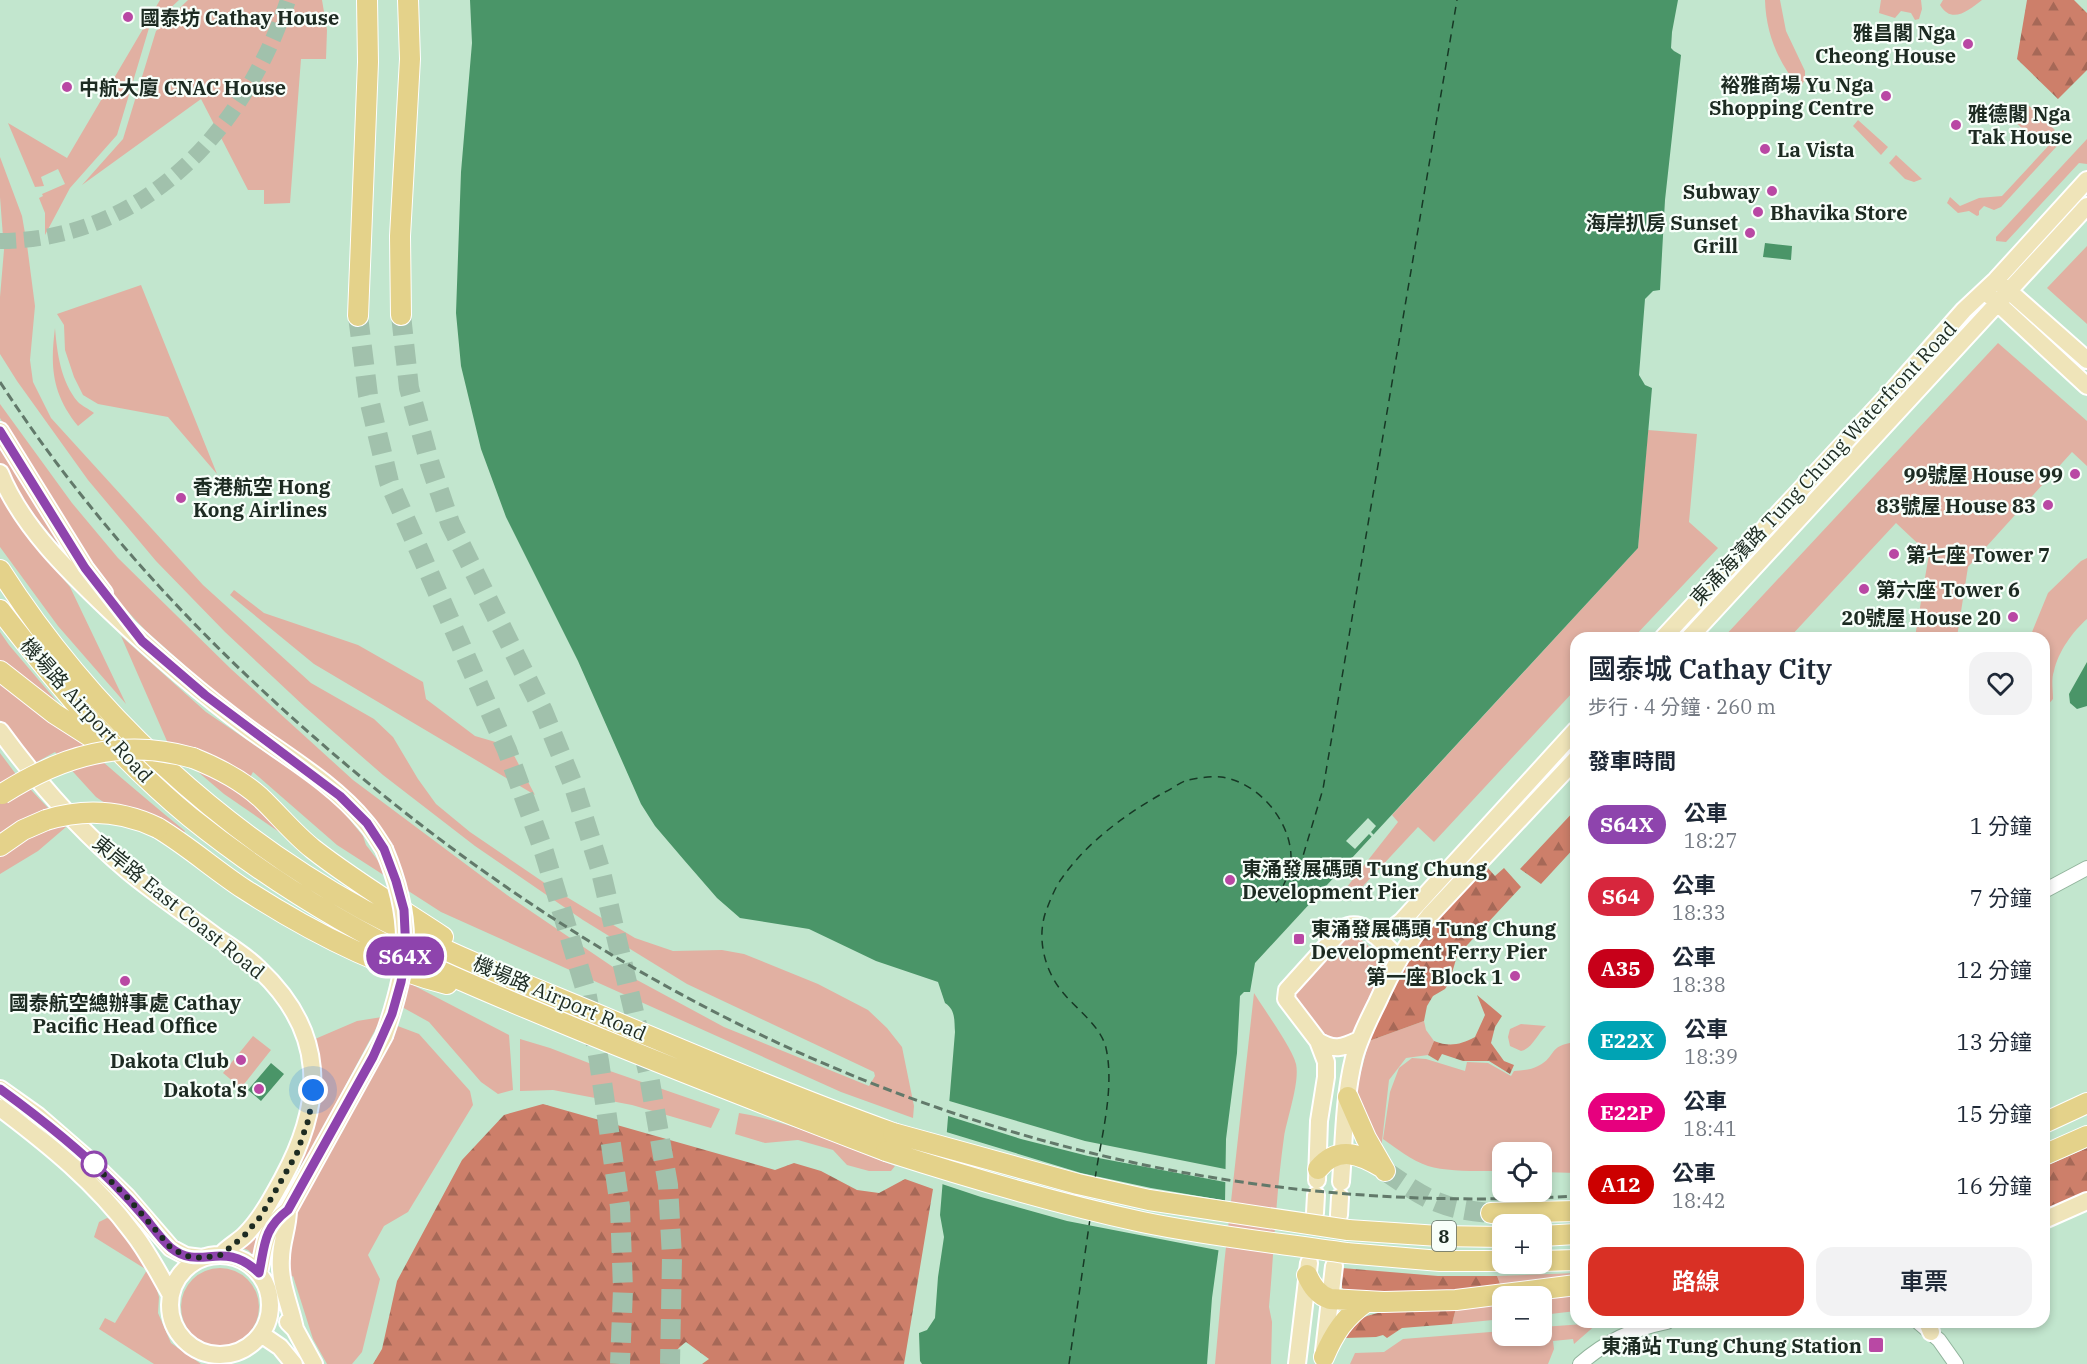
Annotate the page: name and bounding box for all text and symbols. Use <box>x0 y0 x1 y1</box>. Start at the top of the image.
place label: 國泰坊 Cathay House <box>140 4 339 31</box>
marker: 國泰坊 Cathay House <box>121 10 135 24</box>
place label: 雅昌閣 Nga Cheong House <box>1815 19 1956 69</box>
marker: 雅昌閣 Nga Cheong House <box>1961 37 1975 51</box>
place label: 裕雅商場 Yu Nga Shopping Centre <box>1709 71 1874 121</box>
place label: 中航大廈 CNAC House <box>79 74 286 101</box>
marker: 中航大廈 CNAC House <box>60 80 74 94</box>
marker: 裕雅商場 Yu Nga Shopping Centre <box>1879 89 1893 103</box>
place label: 雅德閣 Nga Tak House <box>1968 100 2072 150</box>
marker: 雅德閣 Nga Tak House <box>1949 118 1963 132</box>
place label: La Vista <box>1777 136 1855 163</box>
marker: La Vista <box>1758 142 1772 156</box>
place label: Subway <box>1683 178 1761 205</box>
marker: Subway <box>1765 184 1779 198</box>
place label: Bhavika Store <box>1770 199 1908 226</box>
marker: Bhavika Store <box>1751 205 1765 219</box>
place label: 海岸扒房 Sunset Grill <box>1586 209 1739 259</box>
marker: 海岸扒房 Sunset Grill <box>1743 226 1757 240</box>
street label: 東涌海濱路 Tung Chung Waterfront Road <box>1684 315 1962 611</box>
place label: 99號屋 House 99 <box>1903 461 2063 488</box>
marker: 99號屋 House 99 <box>2068 467 2082 481</box>
place label: 香港航空 Hong Kong Airlines <box>193 473 331 523</box>
marker: 香港航空 Hong Kong Airlines <box>174 491 188 505</box>
place label: 83號屋 House 83 <box>1876 492 2036 519</box>
marker: 83號屋 House 83 <box>2041 498 2055 512</box>
place label: 第七座 Tower 7 <box>1906 541 2050 568</box>
marker: 第七座 Tower 7 <box>1887 547 1901 561</box>
place label: 第六座 Tower 6 <box>1876 576 2020 603</box>
marker: 第六座 Tower 6 <box>1857 582 1871 596</box>
place label: 20號屋 House 20 <box>1841 604 2001 631</box>
marker: 20號屋 House 20 <box>2006 610 2020 624</box>
street label: 機場路 Airport Road <box>15 632 159 788</box>
text: 國泰城 Cathay City <box>1588 650 1832 687</box>
button: heart <box>1969 652 2032 715</box>
text: 步行 · 4 分鐘 · 260 m <box>1588 693 1776 720</box>
text: 發車時間 <box>1588 746 1676 775</box>
text: 公車 <box>1684 798 1728 827</box>
text: S64X <box>1600 810 1654 838</box>
text: 1 分鐘 <box>1970 811 2032 840</box>
text: 18:27 <box>1684 827 1737 854</box>
street label: 東岸路 East Coast Road <box>87 829 271 985</box>
place label: 東涌發展碼頭 Tung Chung Development Pier <box>1242 855 1488 905</box>
text: 公車 <box>1672 870 1716 899</box>
marker: 東涌發展碼頭 Tung Chung Development Pier <box>1223 873 1237 887</box>
text: S64 <box>1602 882 1640 910</box>
text: 7 分鐘 <box>1970 883 2032 912</box>
text: 18:33 <box>1672 899 1726 926</box>
place label: 東涌發展碼頭 Tung Chung Development Ferry Pier <box>1311 915 1557 965</box>
marker: 東涌發展碼頭 Tung Chung Development Ferry Pier <box>1292 932 1306 946</box>
line badge: S64X <box>363 936 447 976</box>
text: S64X <box>378 942 432 970</box>
text: 公車 <box>1672 942 1716 971</box>
street label: 機場路 Airport Road <box>469 949 651 1047</box>
text: A35 <box>1601 954 1641 982</box>
text: 12 分鐘 <box>1956 955 2032 984</box>
place label: 第一座 Block 1 <box>1366 963 1503 990</box>
marker: 第一座 Block 1 <box>1508 969 1522 983</box>
text: 18:38 <box>1672 971 1726 998</box>
marker: 國泰航空總辦事處 Cathay Pacific Head Office <box>118 974 132 988</box>
place label: 國泰航空總辦事處 Cathay Pacific Head Office <box>9 989 242 1039</box>
text: 公車 <box>1684 1014 1728 1043</box>
text: E22X <box>1600 1026 1654 1054</box>
text: 13 分鐘 <box>1956 1027 2032 1056</box>
text: 18:39 <box>1684 1043 1738 1070</box>
place label: Dakota Club <box>110 1047 229 1074</box>
marker: Dakota Club <box>234 1053 248 1067</box>
your location <box>298 1075 328 1105</box>
place label: Dakota's <box>163 1076 247 1103</box>
marker: Dakota's <box>252 1082 266 1096</box>
text: 公車 <box>1683 1086 1727 1115</box>
text: E22P <box>1600 1098 1653 1126</box>
text: 15 分鐘 <box>1956 1099 2032 1128</box>
text: 18:41 <box>1683 1115 1737 1142</box>
map controls <box>1492 1142 1552 1346</box>
button: locate <box>1492 1142 1552 1202</box>
unlabelled marker <box>81 1151 107 1177</box>
text: 公車 <box>1672 1158 1716 1187</box>
text: A12 <box>1601 1170 1641 1198</box>
text: 16 分鐘 <box>1956 1171 2032 1200</box>
text: 18:42 <box>1672 1187 1726 1214</box>
button: + <box>1492 1214 1552 1274</box>
road number: 8 <box>1432 1221 1456 1251</box>
button: 路線 <box>1588 1247 1804 1316</box>
button: 車票 <box>1816 1247 2032 1316</box>
button: − <box>1492 1286 1552 1346</box>
place label: 東涌站 Tung Chung Station <box>1602 1332 1862 1359</box>
marker: 東涌站 Tung Chung Station <box>1867 1336 1885 1354</box>

